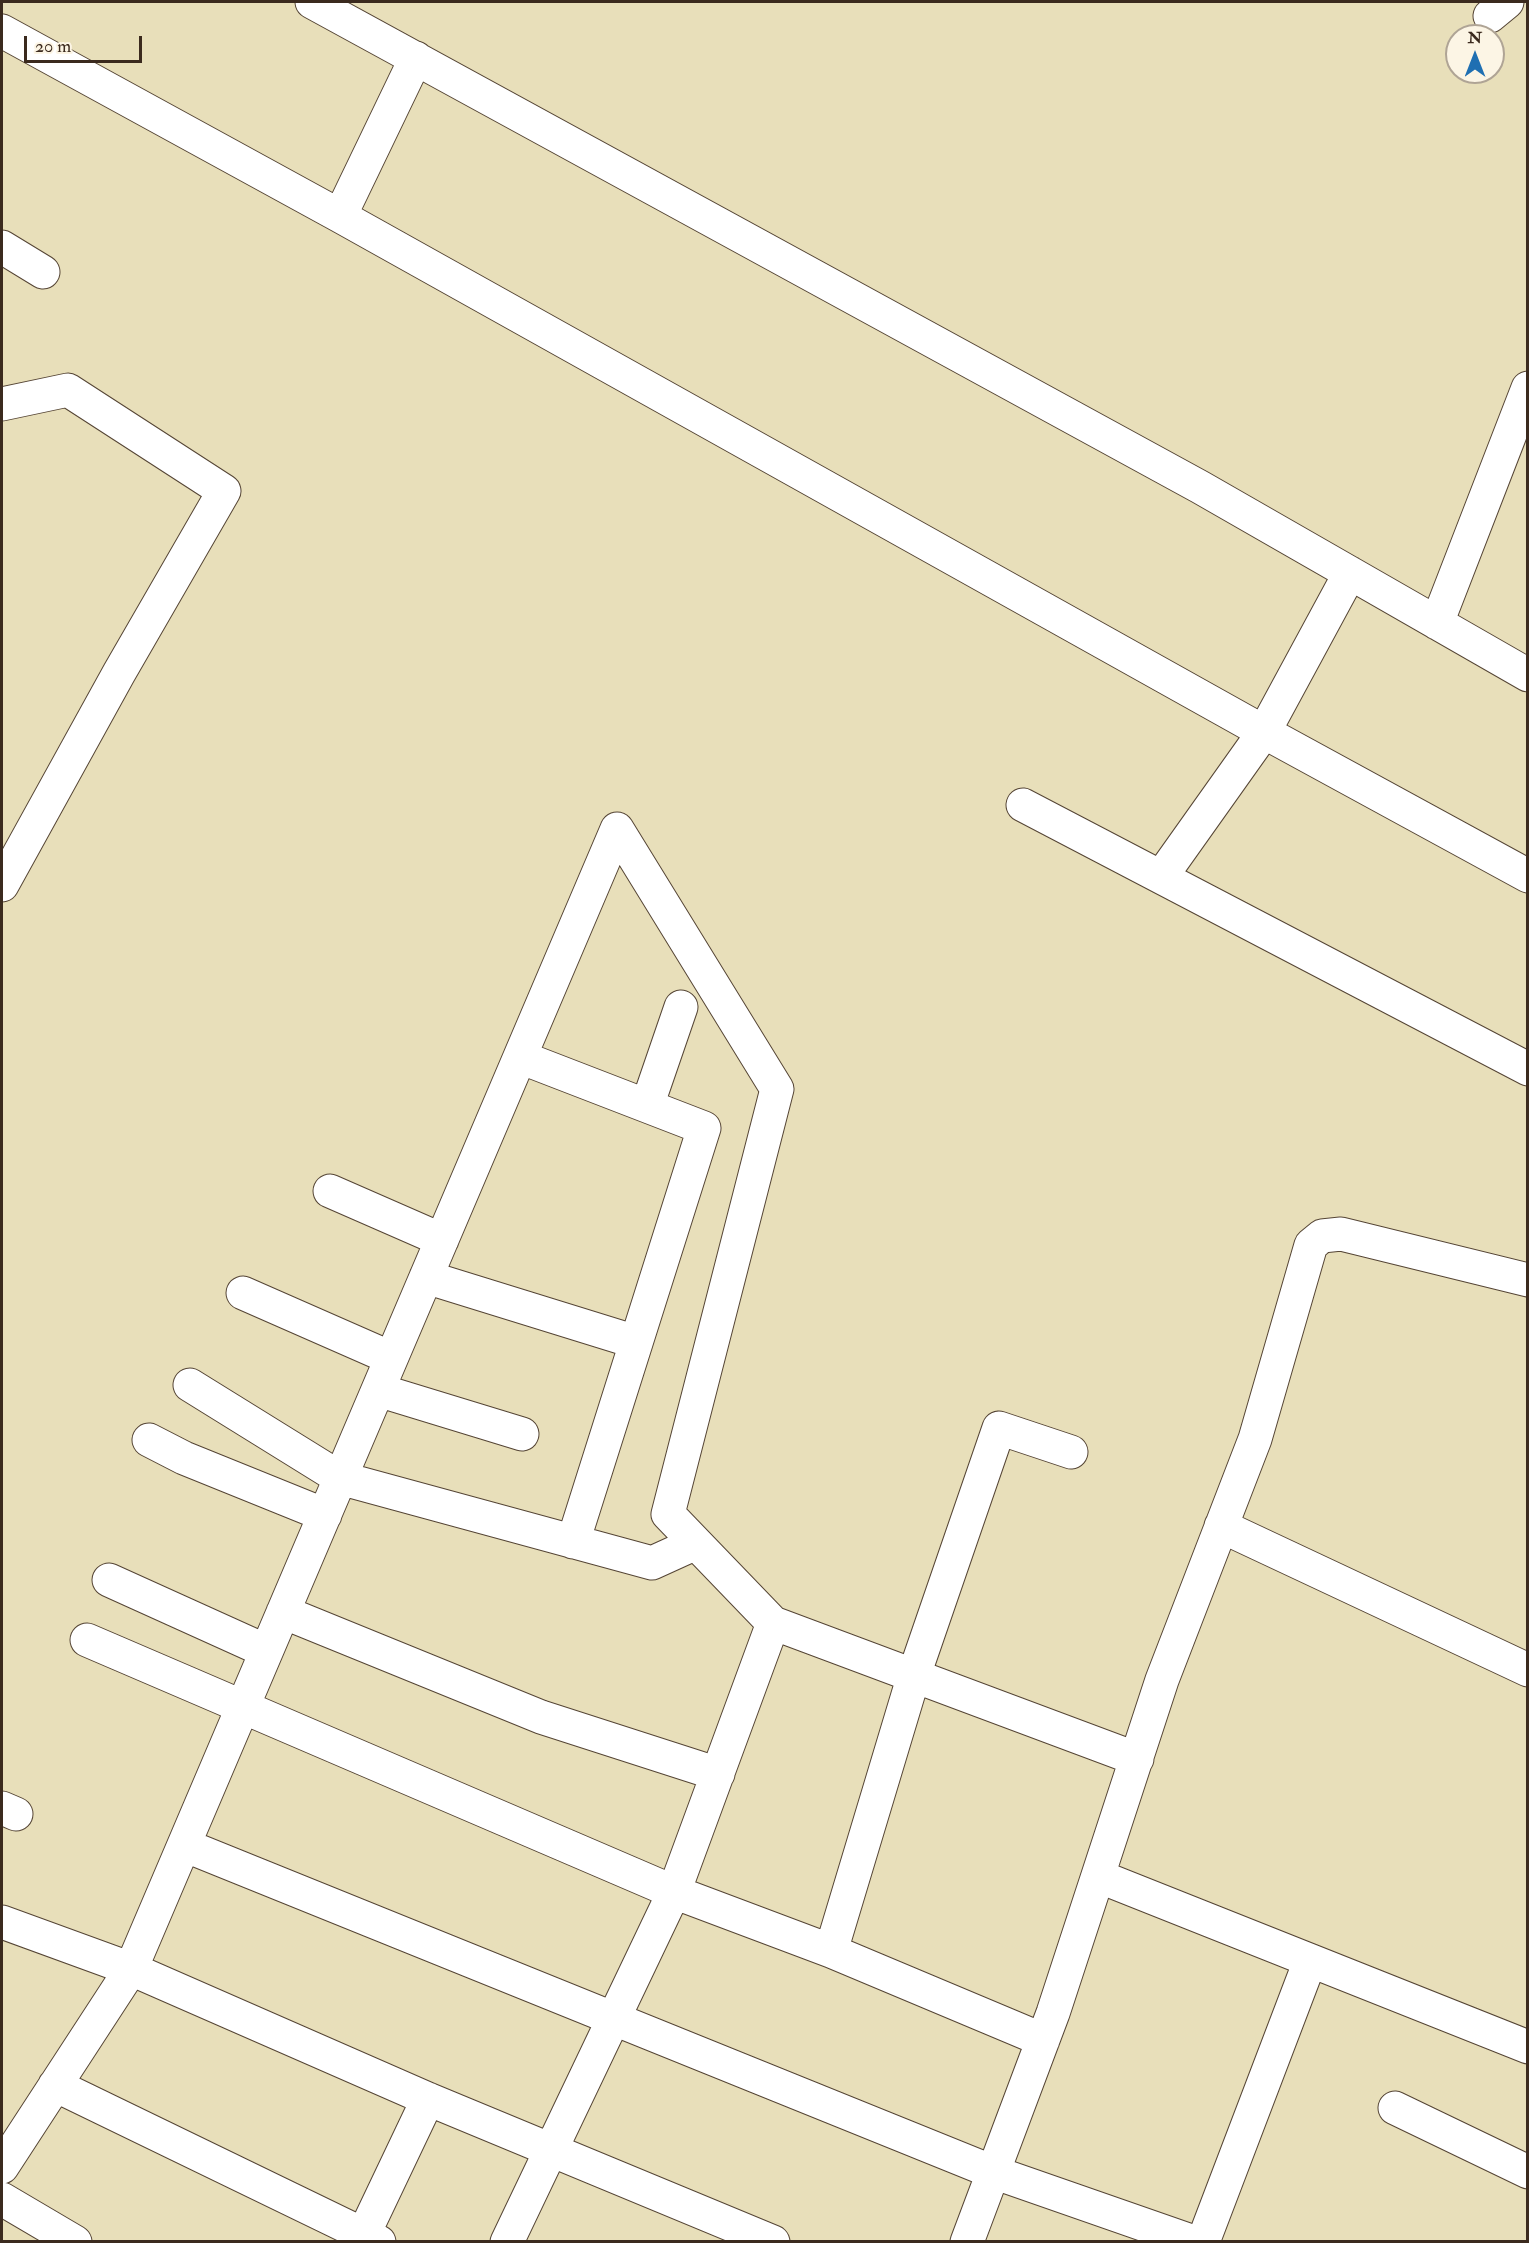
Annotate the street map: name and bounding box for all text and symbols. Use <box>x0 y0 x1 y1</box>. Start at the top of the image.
scale bar <box>27 24 146 62</box>
north arrow <box>1445 24 1505 84</box>
text: N <box>1468 28 1482 48</box>
text: 20 m <box>35 35 71 58</box>

